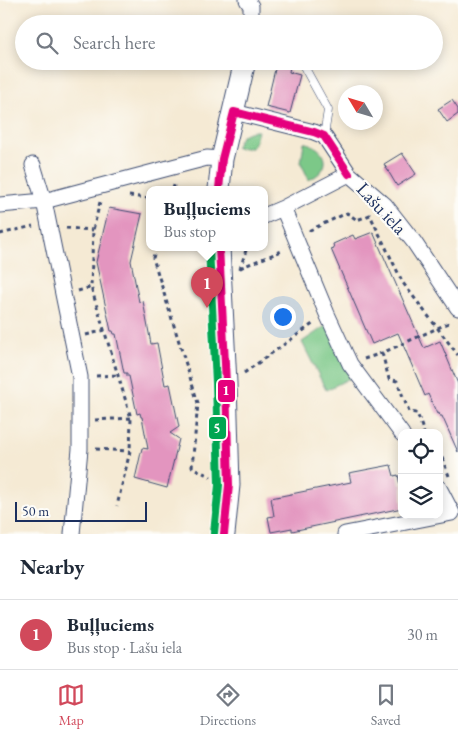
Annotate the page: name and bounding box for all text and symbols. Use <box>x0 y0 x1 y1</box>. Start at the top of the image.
search box <box>15 15 443 70</box>
icon: search <box>33 29 61 57</box>
text: Search here <box>73 30 155 55</box>
north arrow <box>338 85 383 130</box>
street label: Lašu iela <box>351 177 412 240</box>
popup <box>146 186 268 251</box>
text: Buļļuciems <box>163 196 251 221</box>
text: Bus stop <box>163 221 216 242</box>
pin: 1 <box>191 267 223 308</box>
your location <box>270 304 296 330</box>
line badge: 1 <box>217 379 236 403</box>
text: 1 <box>222 381 230 399</box>
line badge: 5 <box>208 416 227 440</box>
text: 5 <box>213 419 221 437</box>
map controls <box>398 429 443 519</box>
button: locate <box>398 429 443 474</box>
button: layers <box>398 474 443 519</box>
scale bar <box>15 499 148 522</box>
text: 50 m <box>22 502 49 520</box>
text: Nearby <box>20 553 84 580</box>
text: Buļļuciems <box>67 612 154 637</box>
text: 1 <box>32 624 40 645</box>
text: 30 m <box>407 624 438 645</box>
text: Bus stop · Lašu iela <box>67 637 182 658</box>
tab: Map <box>57 681 85 729</box>
tab: Directions <box>200 681 256 729</box>
tab: Saved <box>371 681 401 729</box>

